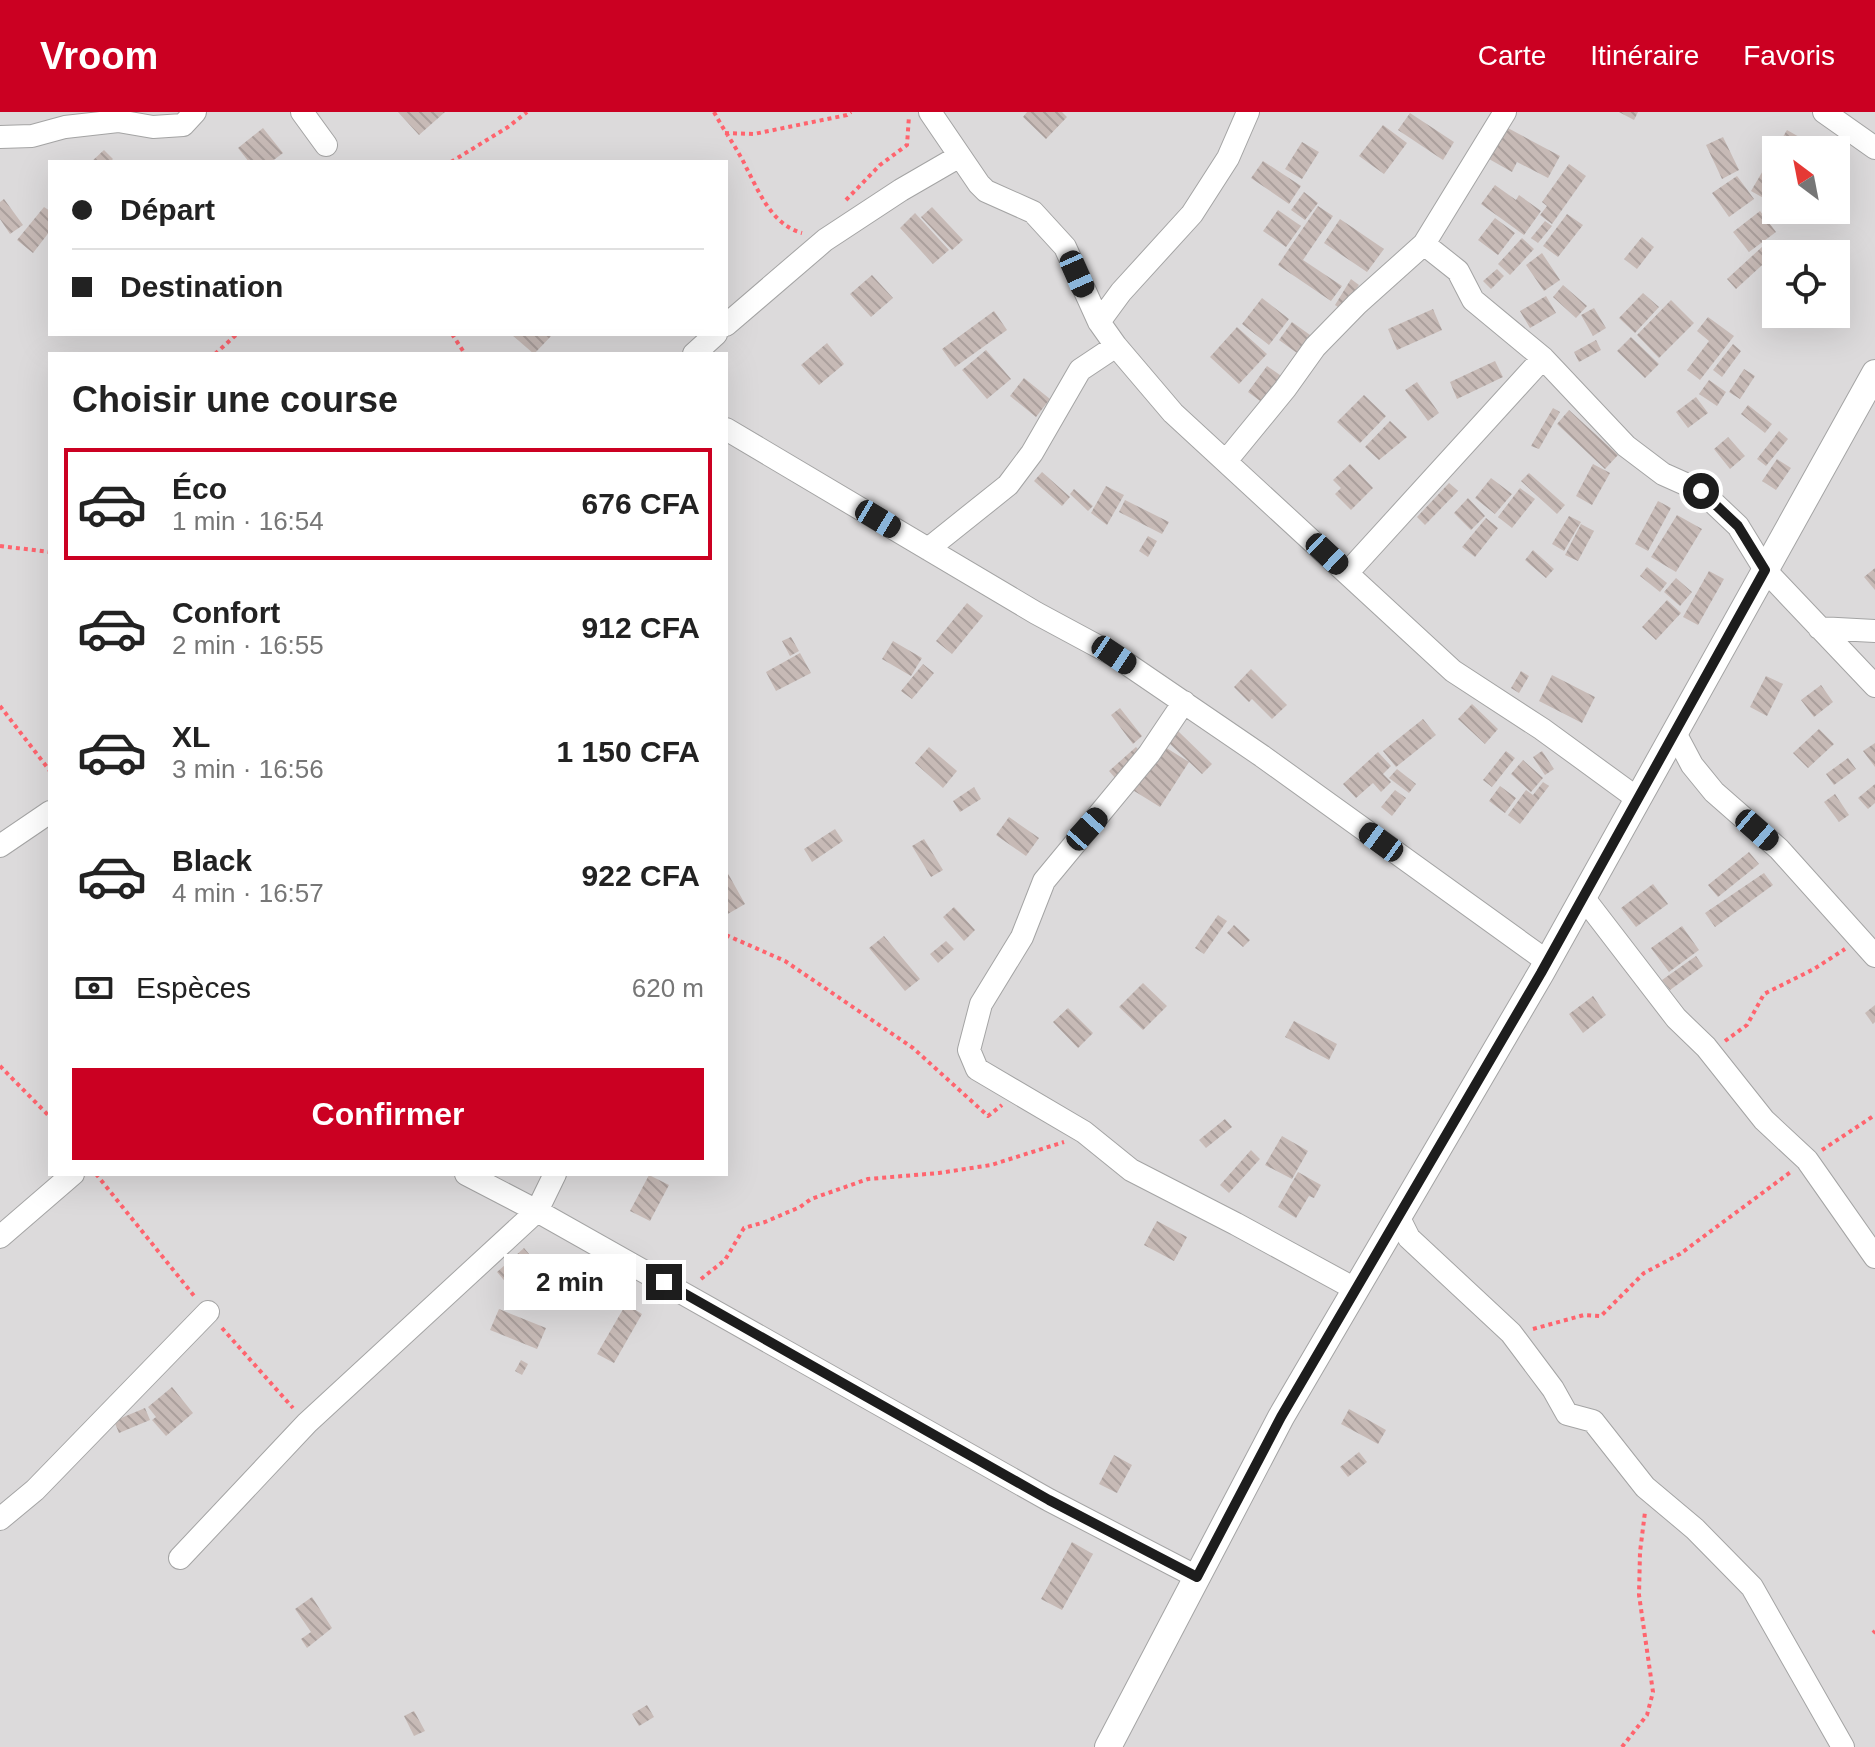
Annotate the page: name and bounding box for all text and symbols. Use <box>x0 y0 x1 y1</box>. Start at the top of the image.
text: Vroom <box>40 35 158 77</box>
text: Carte <box>1478 40 1546 71</box>
text: Itinéraire <box>1590 40 1699 71</box>
text: Favoris <box>1743 40 1835 71</box>
north arrow <box>1762 136 1850 224</box>
map controls <box>1762 136 1850 328</box>
text: Départ <box>120 193 215 226</box>
button: locate <box>1762 240 1850 328</box>
car <box>1056 247 1098 301</box>
text: Destination <box>120 270 283 303</box>
text: Choisir une course <box>72 379 398 420</box>
icon: car <box>76 468 148 540</box>
text: Éco <box>172 472 227 505</box>
route start <box>1683 473 1719 509</box>
text: 676 CFA <box>582 487 700 520</box>
car <box>851 496 905 542</box>
text: 1 min · 16:54 <box>172 506 324 536</box>
car <box>1301 529 1353 579</box>
icon: car <box>76 592 148 664</box>
text: Confort <box>172 596 280 629</box>
text: 912 CFA <box>582 611 700 644</box>
text: 2 min · 16:55 <box>172 630 324 660</box>
car <box>1087 632 1141 678</box>
icon: car <box>76 716 148 788</box>
text: XL <box>172 720 210 753</box>
text: 1 150 CFA <box>557 735 700 768</box>
text: 3 min · 16:56 <box>172 754 324 784</box>
car <box>1062 803 1112 855</box>
car <box>1731 805 1783 855</box>
car <box>1355 818 1407 866</box>
icon: car <box>76 840 148 912</box>
text: Black <box>172 844 252 877</box>
text: 922 CFA <box>582 859 700 892</box>
text: 4 min · 16:57 <box>172 878 324 908</box>
icon: cash <box>72 966 116 1010</box>
text: Espèces <box>136 971 251 1004</box>
text: 620 m <box>632 973 704 1003</box>
button: Confirmer <box>72 1068 704 1160</box>
callout: 2 min <box>504 1254 636 1310</box>
route end <box>646 1264 682 1300</box>
text: 2 min <box>536 1267 604 1297</box>

